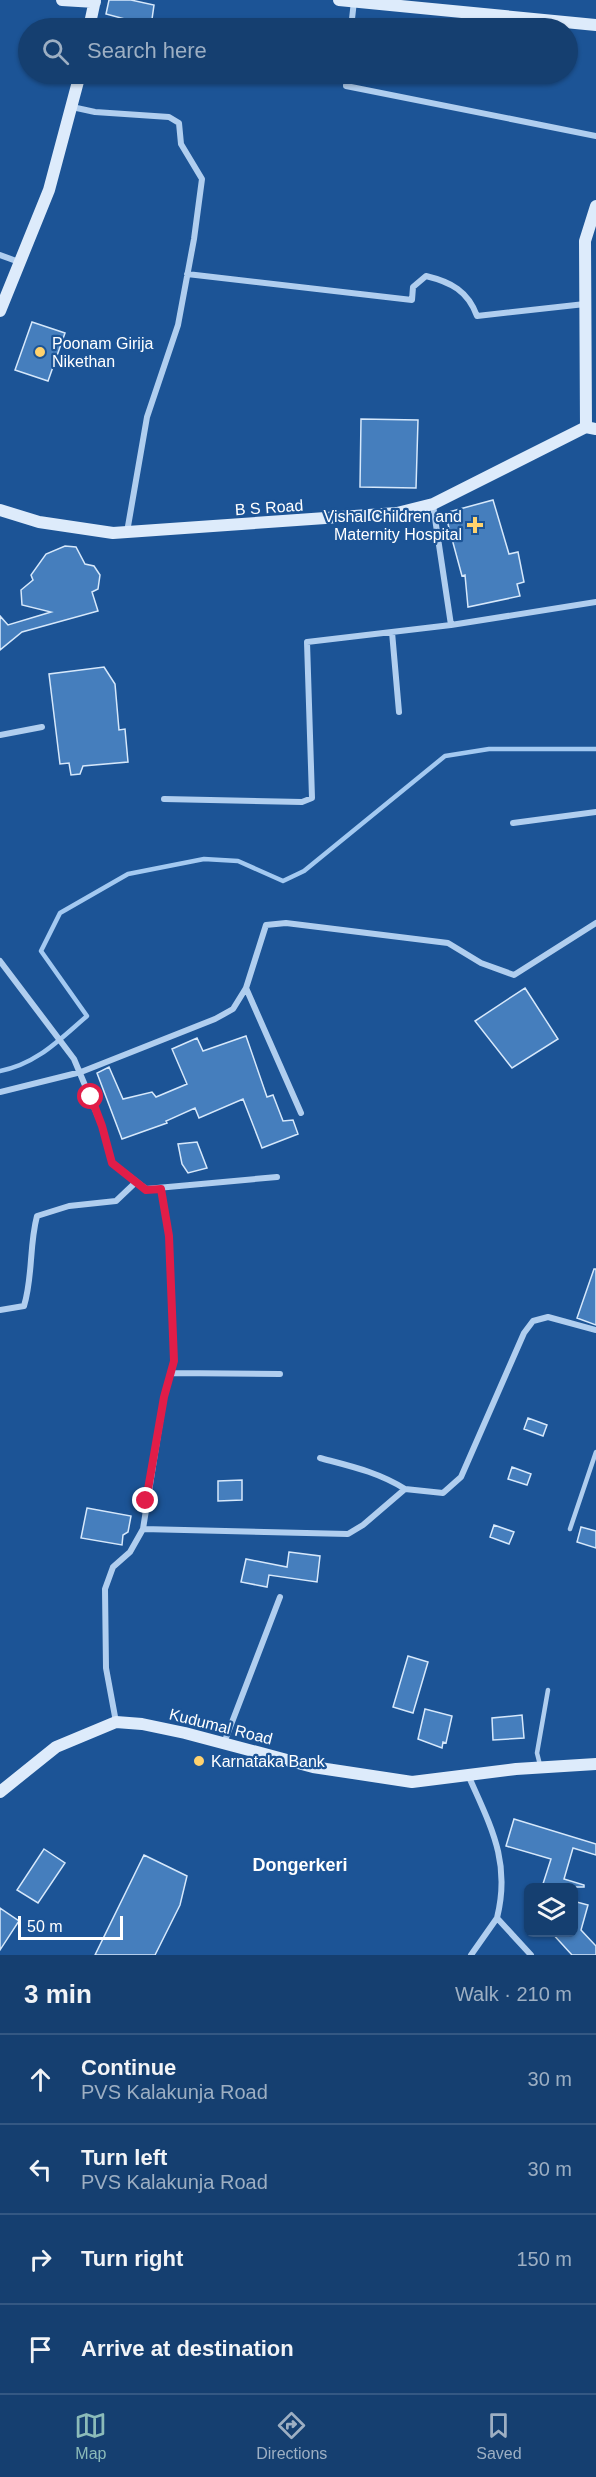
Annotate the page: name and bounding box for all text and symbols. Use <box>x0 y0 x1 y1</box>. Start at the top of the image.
search box <box>18 18 578 84</box>
icon: search <box>39 35 72 68</box>
text: Search here <box>87 38 207 63</box>
place label: Poonam Girija Nikethan <box>52 335 153 370</box>
marker: Poonam Girija Nikethan <box>33 345 47 359</box>
street label: B S Road <box>234 497 304 518</box>
place label: Vishal Children and Maternity Hospital <box>324 508 462 543</box>
marker: Vishal Children and Maternity Hospital <box>466 516 484 534</box>
route start <box>77 1083 103 1109</box>
route end <box>132 1487 158 1513</box>
street label: Kudumal Road <box>167 1705 274 1748</box>
place label: Karnataka Bank <box>211 1753 326 1770</box>
marker: Karnataka Bank <box>192 1754 206 1768</box>
district label: Dongerkeri <box>252 1855 348 1875</box>
map controls <box>524 1883 578 1937</box>
button: layers <box>524 1883 578 1937</box>
scale bar <box>18 1913 123 1940</box>
text: 50 m <box>27 1918 63 1935</box>
text: 3 min <box>24 1979 92 2009</box>
text: Walk · 210 m <box>455 1983 572 2005</box>
text: Continue <box>81 2055 176 2080</box>
icon: ahead <box>24 2063 57 2096</box>
text: 30 m <box>528 2068 572 2090</box>
text: PVS Kalakunja Road <box>81 2081 268 2103</box>
text: Turn left <box>81 2145 167 2170</box>
icon: left <box>24 2153 57 2186</box>
text: 30 m <box>528 2158 572 2180</box>
text: PVS Kalakunja Road <box>81 2171 268 2193</box>
icon: right <box>24 2243 57 2276</box>
text: Turn right <box>81 2246 183 2271</box>
text: 150 m <box>516 2248 572 2270</box>
icon: arrive <box>24 2333 57 2366</box>
text: Arrive at destination <box>81 2336 294 2361</box>
tab: Map <box>74 2409 107 2463</box>
tab: Directions <box>256 2409 327 2463</box>
tab: Saved <box>476 2409 522 2463</box>

